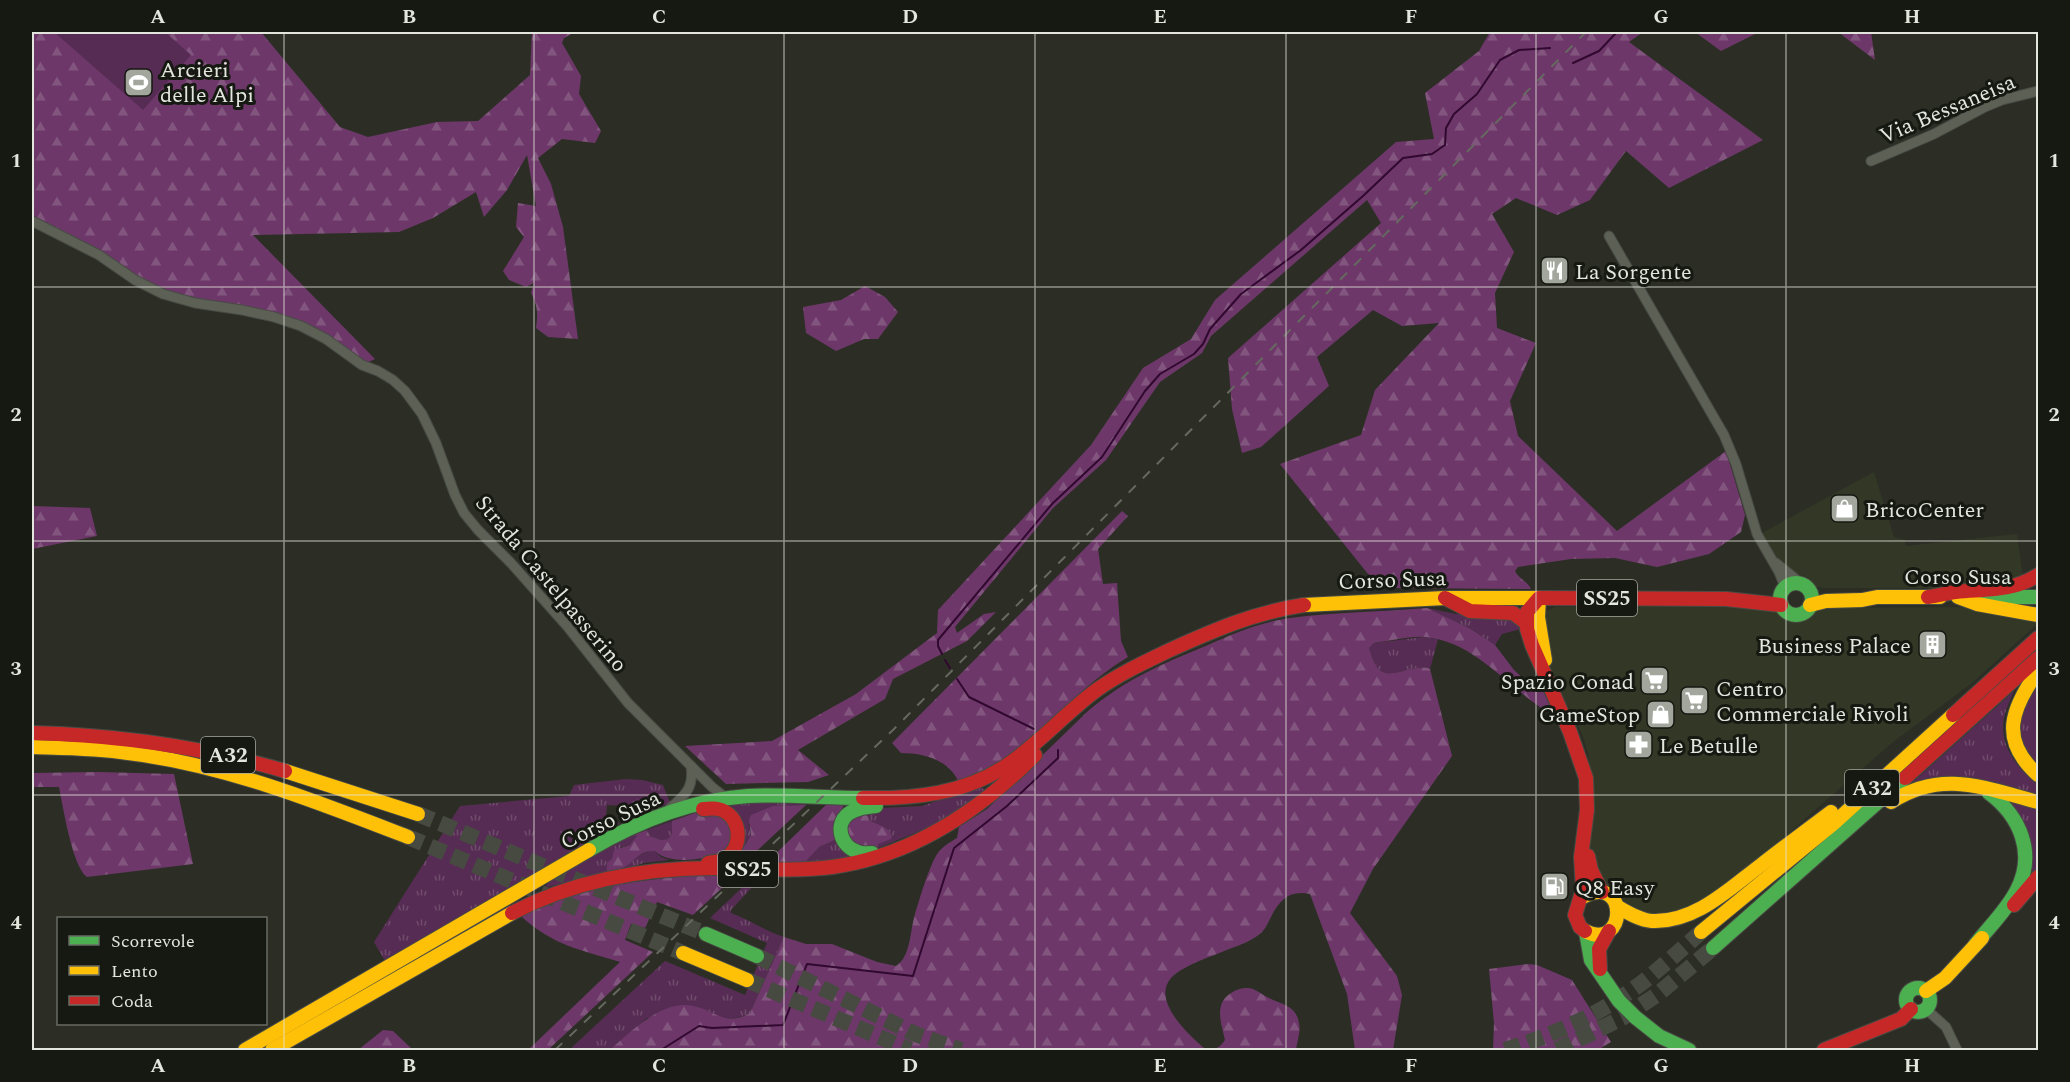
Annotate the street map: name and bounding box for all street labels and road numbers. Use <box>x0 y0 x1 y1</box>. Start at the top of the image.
street label: Via Bessaneisa <box>1874 66 2021 153</box>
street label: Strada Castelpasserino <box>467 488 635 680</box>
street label: Corso Susa <box>1904 561 2012 594</box>
street label: Corso Susa <box>1338 562 1447 599</box>
road number: SS25 <box>1577 580 1637 616</box>
road number: A32 <box>201 737 255 773</box>
road number: A32 <box>1845 770 1899 806</box>
street label: Corso Susa <box>555 782 667 859</box>
road number: SS25 <box>718 851 778 887</box>

